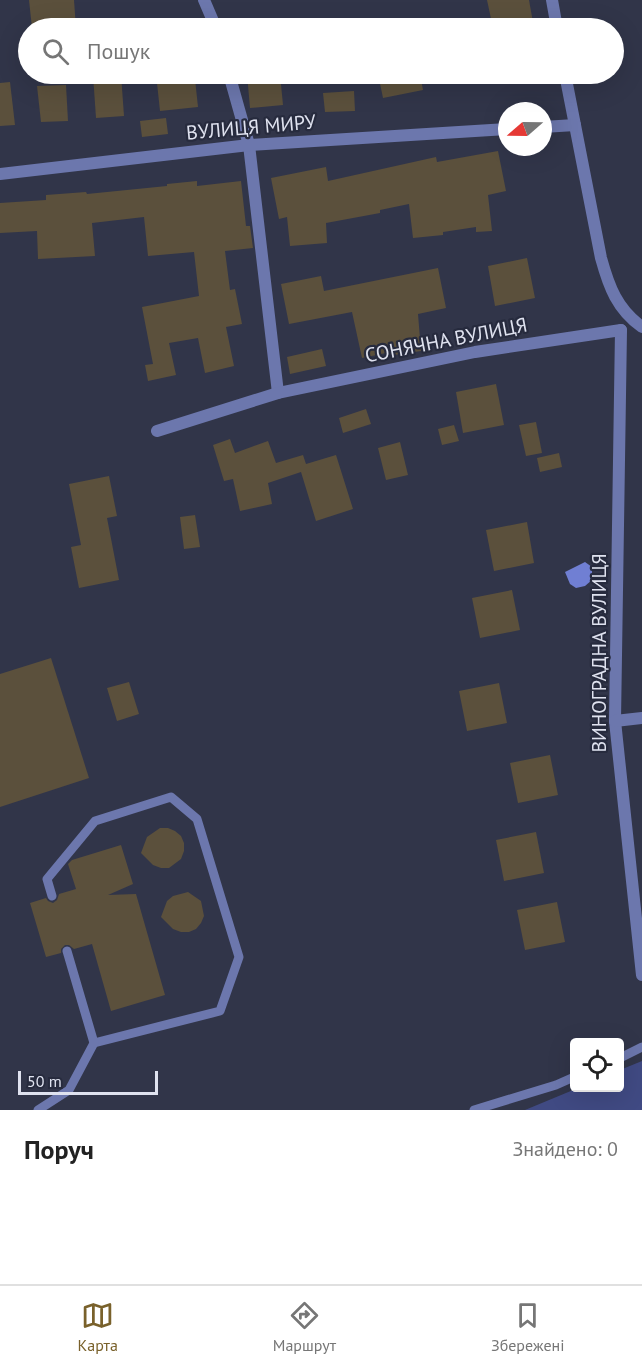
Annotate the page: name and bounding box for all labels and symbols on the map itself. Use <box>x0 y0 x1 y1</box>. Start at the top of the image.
north arrow <box>498 102 552 156</box>
street label: ВУЛИЦЯ МИРУ <box>185 108 318 146</box>
street label: СОНЯЧНА ВУЛИЦЯ <box>363 312 529 368</box>
street label: ВИНОГРАДНА ВУЛИЦЯ <box>586 553 612 753</box>
scale bar <box>18 1068 158 1096</box>

